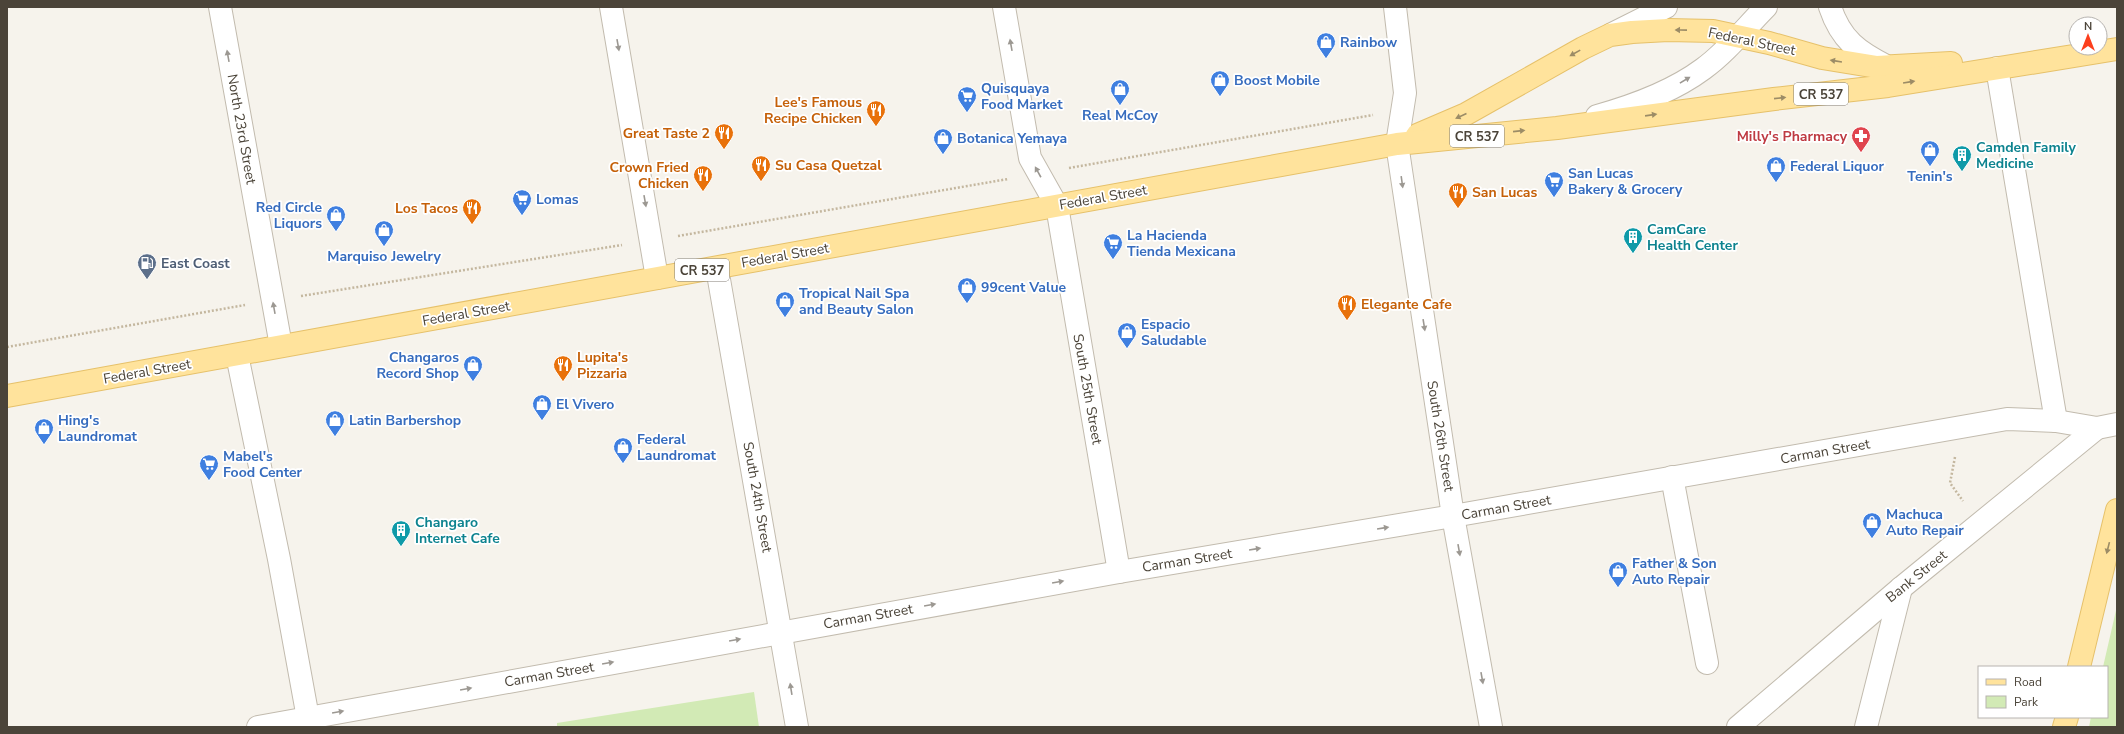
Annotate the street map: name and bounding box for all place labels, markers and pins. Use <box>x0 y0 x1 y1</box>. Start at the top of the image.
shop icon: Rainbow <box>1315 31 1337 59</box>
place label: Rainbow <box>1340 33 1397 52</box>
shop icon: Boost Mobile <box>1209 69 1231 97</box>
place label: Boost Mobile <box>1234 71 1320 90</box>
shop icon: Real McCoy <box>1109 78 1131 106</box>
place label: Quisquaya Food Market <box>981 79 1063 114</box>
supermarket icon: Quisquaya Food Market <box>956 85 978 113</box>
place label: Lee's Famous Recipe Chicken <box>764 93 862 128</box>
restaurant icon: Lee's Famous Recipe Chicken <box>865 99 887 127</box>
place label: Real McCoy <box>1082 106 1159 125</box>
restaurant icon: Great Taste 2 <box>713 122 735 150</box>
place label: Great Taste 2 <box>623 124 710 143</box>
pharmacy icon: Milly's Pharmacy <box>1850 125 1872 153</box>
shop icon: Botanica Yemaya <box>932 127 954 155</box>
place label: Milly's Pharmacy <box>1737 127 1848 146</box>
place label: Botanica Yemaya <box>957 129 1067 148</box>
place label: Camden Family Medicine <box>1976 138 2077 173</box>
shop icon: Tenin's <box>1919 139 1941 167</box>
building icon: Camden Family Medicine <box>1951 144 1973 172</box>
restaurant icon: Su Casa Quetzal <box>750 154 772 182</box>
shop icon: Federal Liquor <box>1765 155 1787 183</box>
place label: Su Casa Quetzal <box>775 156 882 175</box>
place label: Federal Liquor <box>1790 157 1885 176</box>
place label: Crown Fried Chicken <box>610 158 689 193</box>
restaurant icon: Crown Fried Chicken <box>692 164 714 192</box>
place label: San Lucas Bakery & Grocery <box>1568 164 1683 199</box>
place label: Tenin's <box>1907 167 1953 186</box>
supermarket icon: San Lucas Bakery & Grocery <box>1543 170 1565 198</box>
restaurant icon: San Lucas <box>1447 181 1469 209</box>
place label: San Lucas <box>1472 183 1538 202</box>
supermarket icon: Lomas <box>511 188 533 216</box>
place label: Lomas <box>536 190 579 209</box>
restaurant icon: Los Tacos <box>461 197 483 225</box>
place label: Red Circle Liquors <box>256 198 322 233</box>
place label: Los Tacos <box>395 199 458 218</box>
shop icon: Red Circle Liquors <box>325 204 347 232</box>
shop icon: Marquiso Jewelry <box>373 219 395 247</box>
place label: CamCare Health Center <box>1647 220 1738 255</box>
place label: La Hacienda Tienda Mexicana <box>1127 226 1236 261</box>
building icon: CamCare Health Center <box>1622 226 1644 254</box>
supermarket icon: La Hacienda Tienda Mexicana <box>1102 232 1124 260</box>
place label: Marquiso Jewelry <box>327 247 441 266</box>
fuel station icon: East Coast <box>136 252 158 280</box>
place label: East Coast <box>161 254 230 273</box>
shop icon: 99cent Value <box>956 276 978 304</box>
place label: 99cent Value <box>981 278 1067 297</box>
place label: Tropical Nail Spa and Beauty Salon <box>799 284 914 319</box>
shop icon: Tropical Nail Spa and Beauty Salon <box>774 290 796 318</box>
restaurant icon: Elegante Cafe <box>1336 293 1358 321</box>
place label: Elegante Cafe <box>1361 295 1452 314</box>
place label: Espacio Saludable <box>1141 315 1207 350</box>
shop icon: Espacio Saludable <box>1116 321 1138 349</box>
place label: Changaros Record Shop <box>376 348 459 383</box>
place label: Lupita's Pizzaria <box>577 348 628 383</box>
shop icon: Changaros Record Shop <box>462 354 484 382</box>
restaurant icon: Lupita's Pizzaria <box>552 354 574 382</box>
shop icon: El Vivero <box>531 393 553 421</box>
place label: El Vivero <box>556 395 614 414</box>
shop icon: Latin Barbershop <box>324 409 346 437</box>
place label: Hing's Laundromat <box>58 411 138 446</box>
place label: Latin Barbershop <box>349 411 461 430</box>
shop icon: Hing's Laundromat <box>33 417 55 445</box>
place label: Federal Laundromat <box>637 430 717 465</box>
shop icon: Federal Laundromat <box>612 436 634 464</box>
place label: Mabel's Food Center <box>223 447 303 482</box>
supermarket icon: Mabel's Food Center <box>198 453 220 481</box>
place label: Machuca Auto Repair <box>1886 505 1964 540</box>
shop icon: Machuca Auto Repair <box>1861 511 1883 539</box>
place label: Changaro Internet Cafe <box>415 513 500 548</box>
building icon: Changaro Internet Cafe <box>390 519 412 547</box>
place label: Father & Son Auto Repair <box>1632 554 1717 589</box>
shop icon: Father & Son Auto Repair <box>1607 560 1629 588</box>

